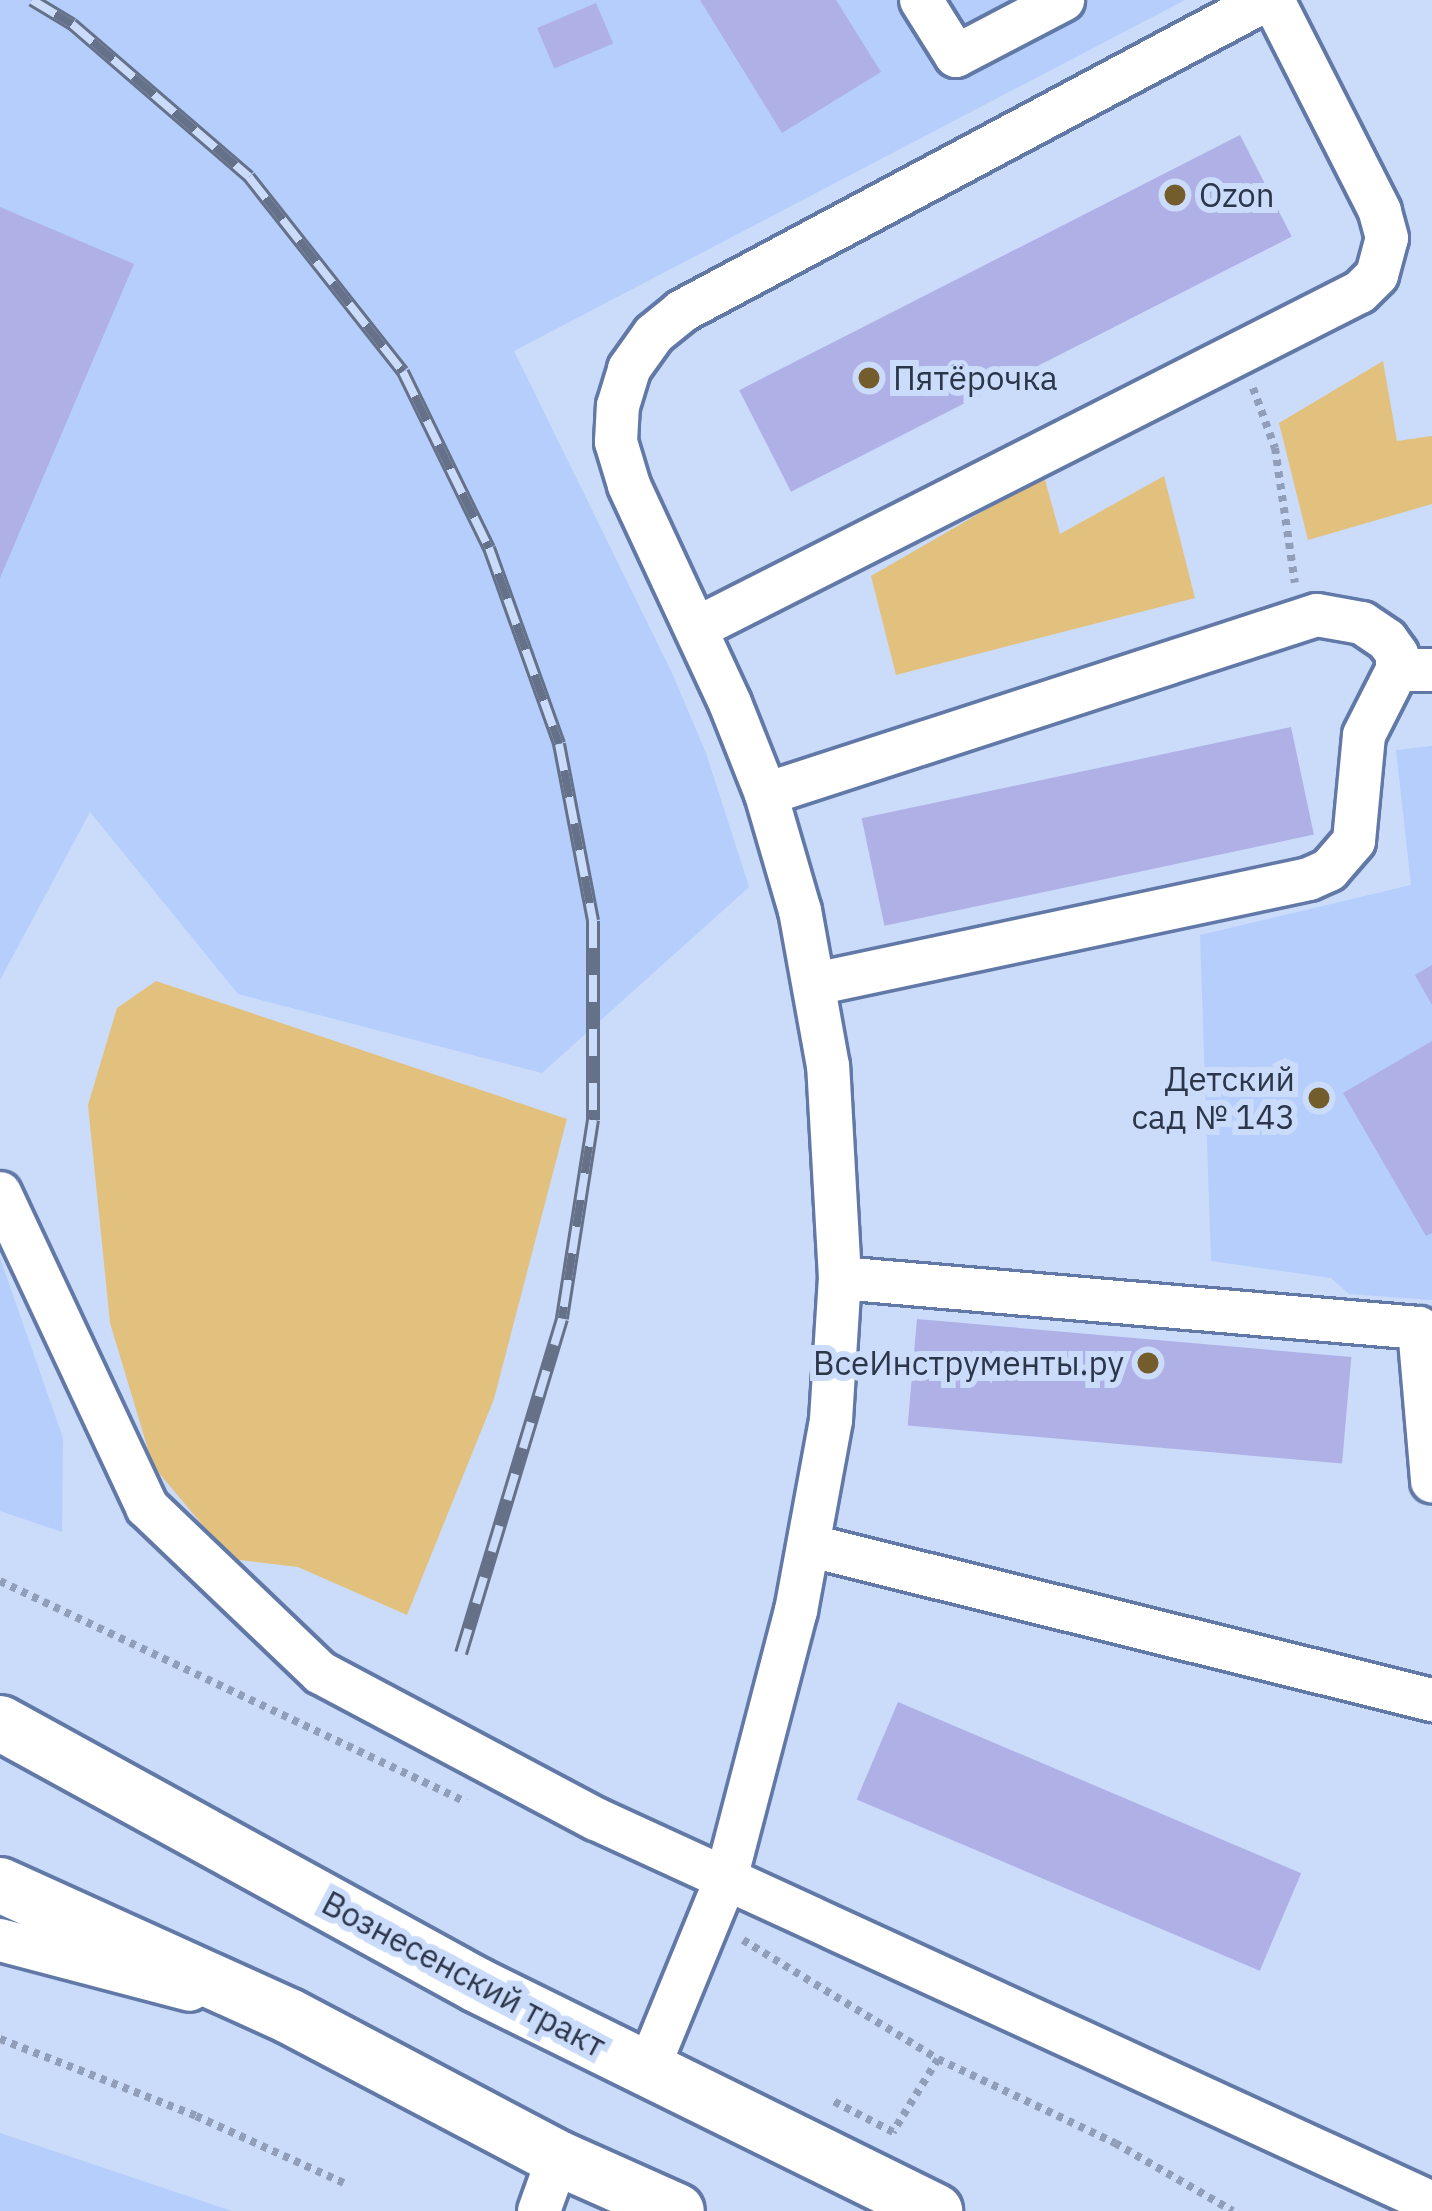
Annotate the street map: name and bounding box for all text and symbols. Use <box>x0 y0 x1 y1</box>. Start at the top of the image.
place label: Ozon <box>1199 175 1275 215</box>
marker: Ozon <box>1162 182 1188 208</box>
place label: Пятёрочка <box>893 358 1058 398</box>
marker: Пятёрочка <box>856 365 882 391</box>
place label: Детский сад № 143 <box>1131 1059 1295 1137</box>
marker: Детский сад № 143 <box>1306 1085 1332 1111</box>
place label: ВсеИнструменты.ру <box>813 1343 1124 1383</box>
marker: ВсеИнструменты.ру <box>1135 1350 1161 1376</box>
street label: Вознесенский тракт <box>316 1883 612 2065</box>

